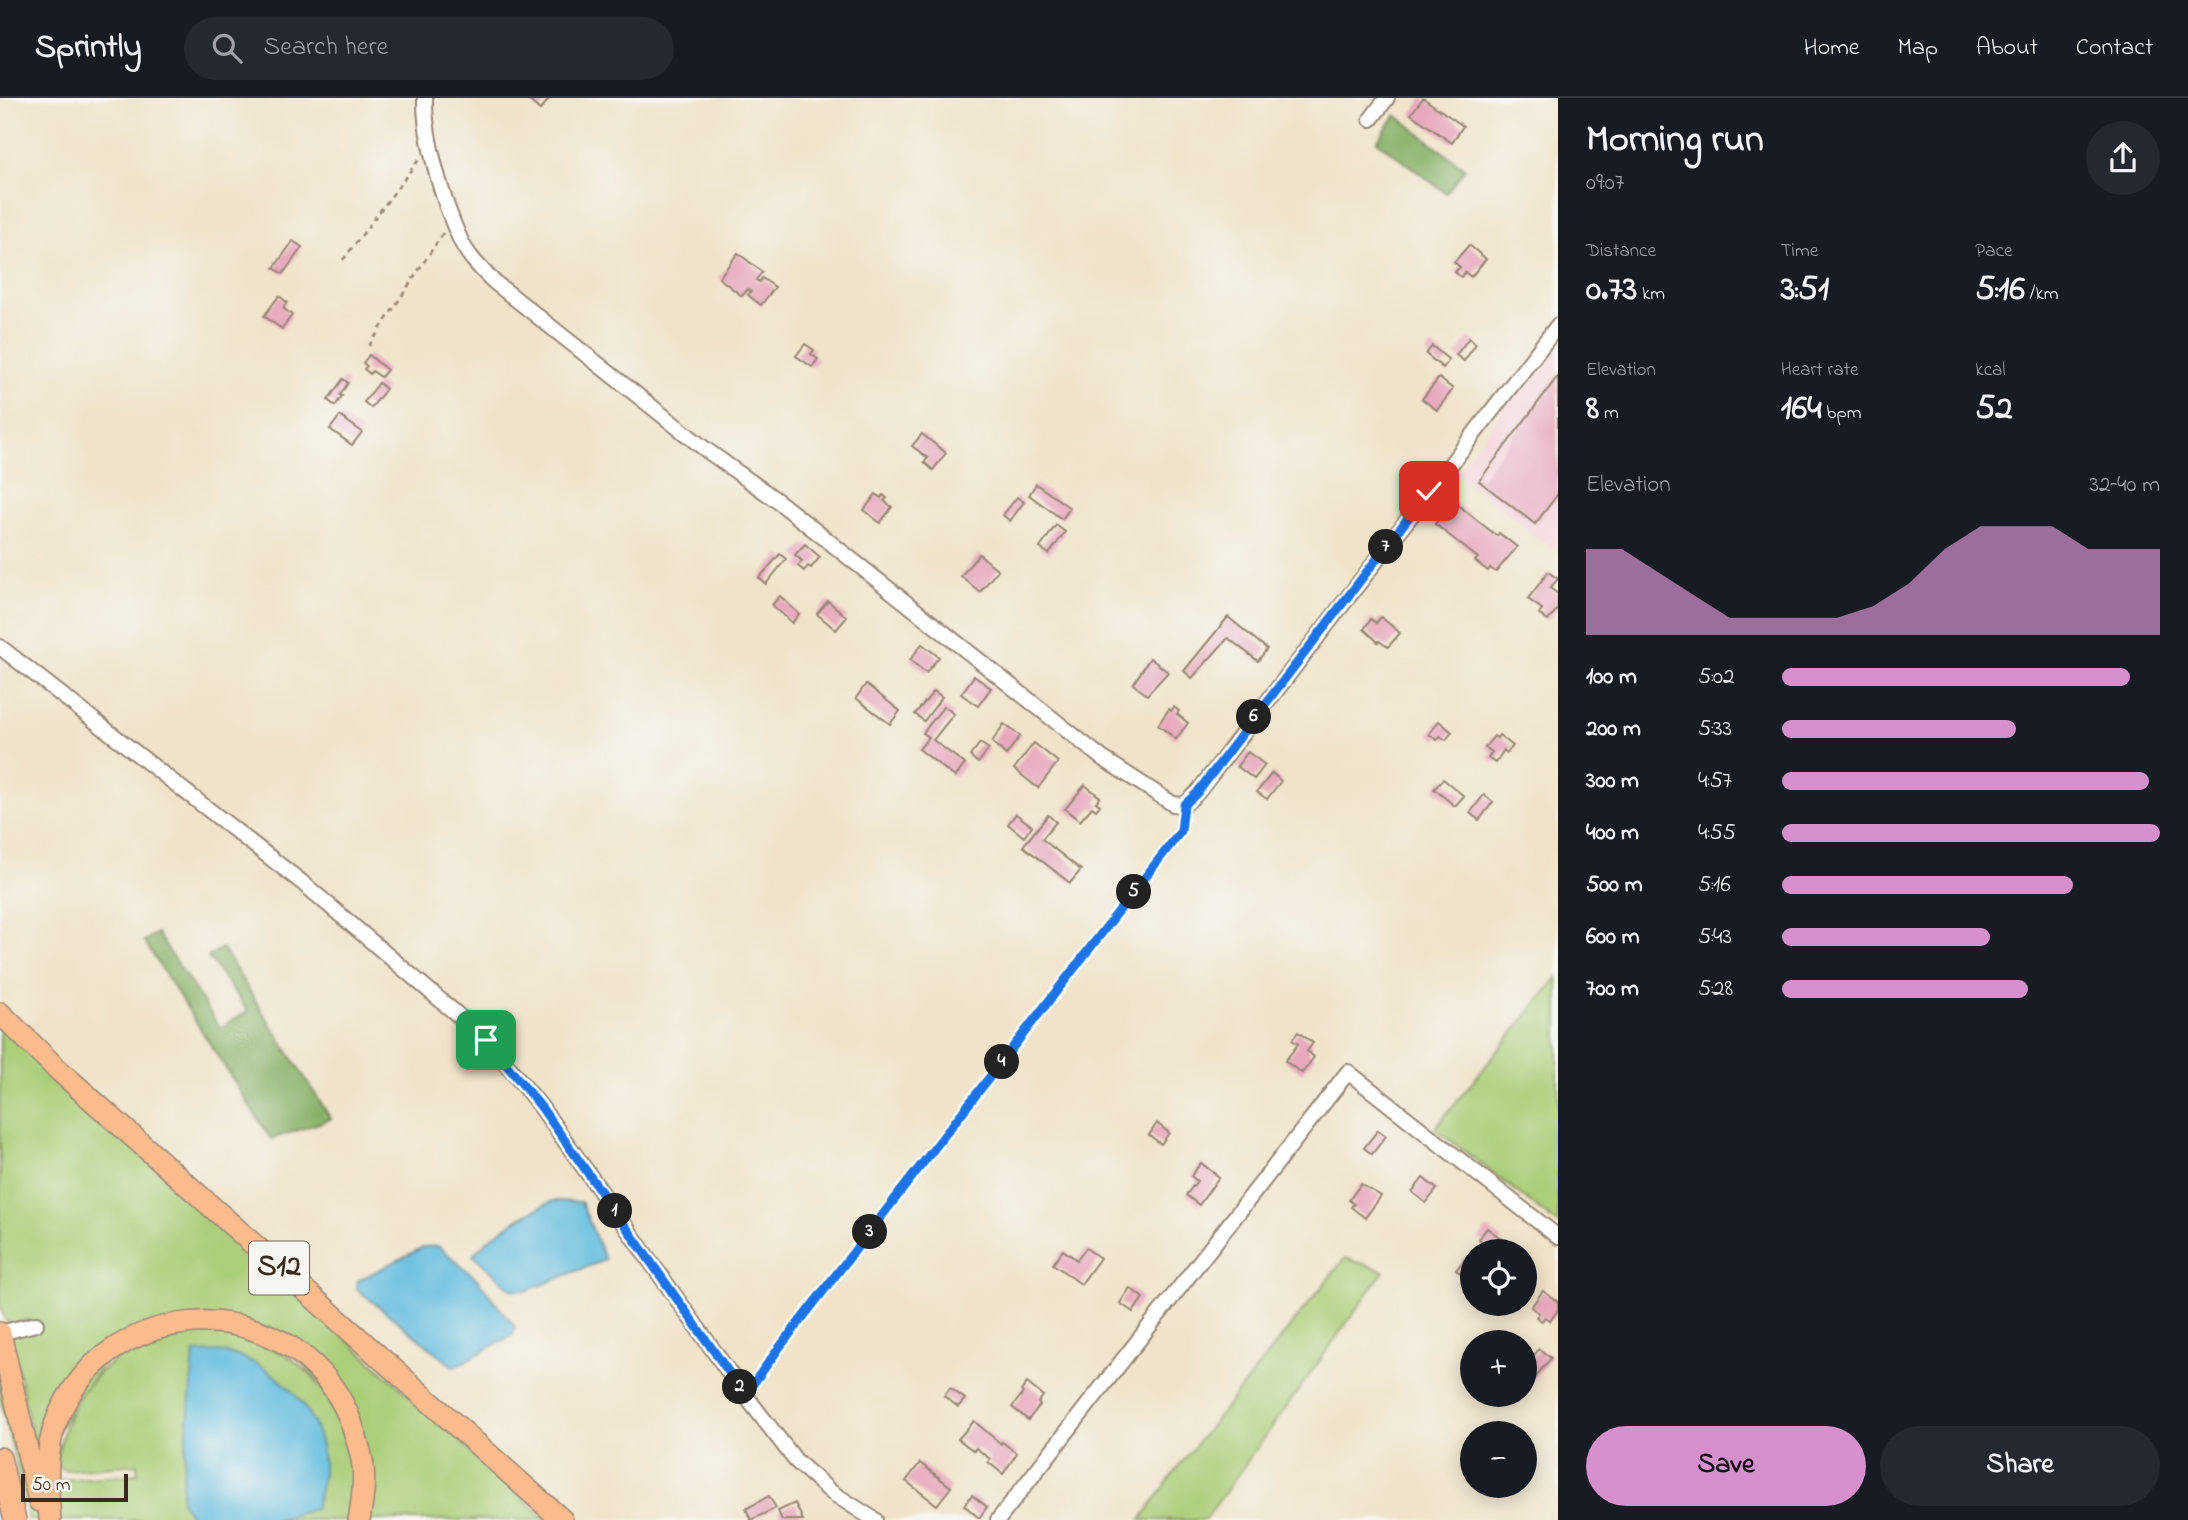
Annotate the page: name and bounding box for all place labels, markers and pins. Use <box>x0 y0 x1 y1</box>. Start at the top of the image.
pin <box>1399 461 1459 521</box>
pin: 7 <box>1368 530 1404 564</box>
pin: 6 <box>1236 700 1272 734</box>
pin: 5 <box>1116 874 1152 910</box>
pin <box>456 1010 516 1070</box>
pin: 4 <box>984 1044 1020 1080</box>
pin: 1 <box>598 1194 632 1228</box>
pin: 3 <box>852 1214 888 1250</box>
pin: 2 <box>722 1370 758 1404</box>

